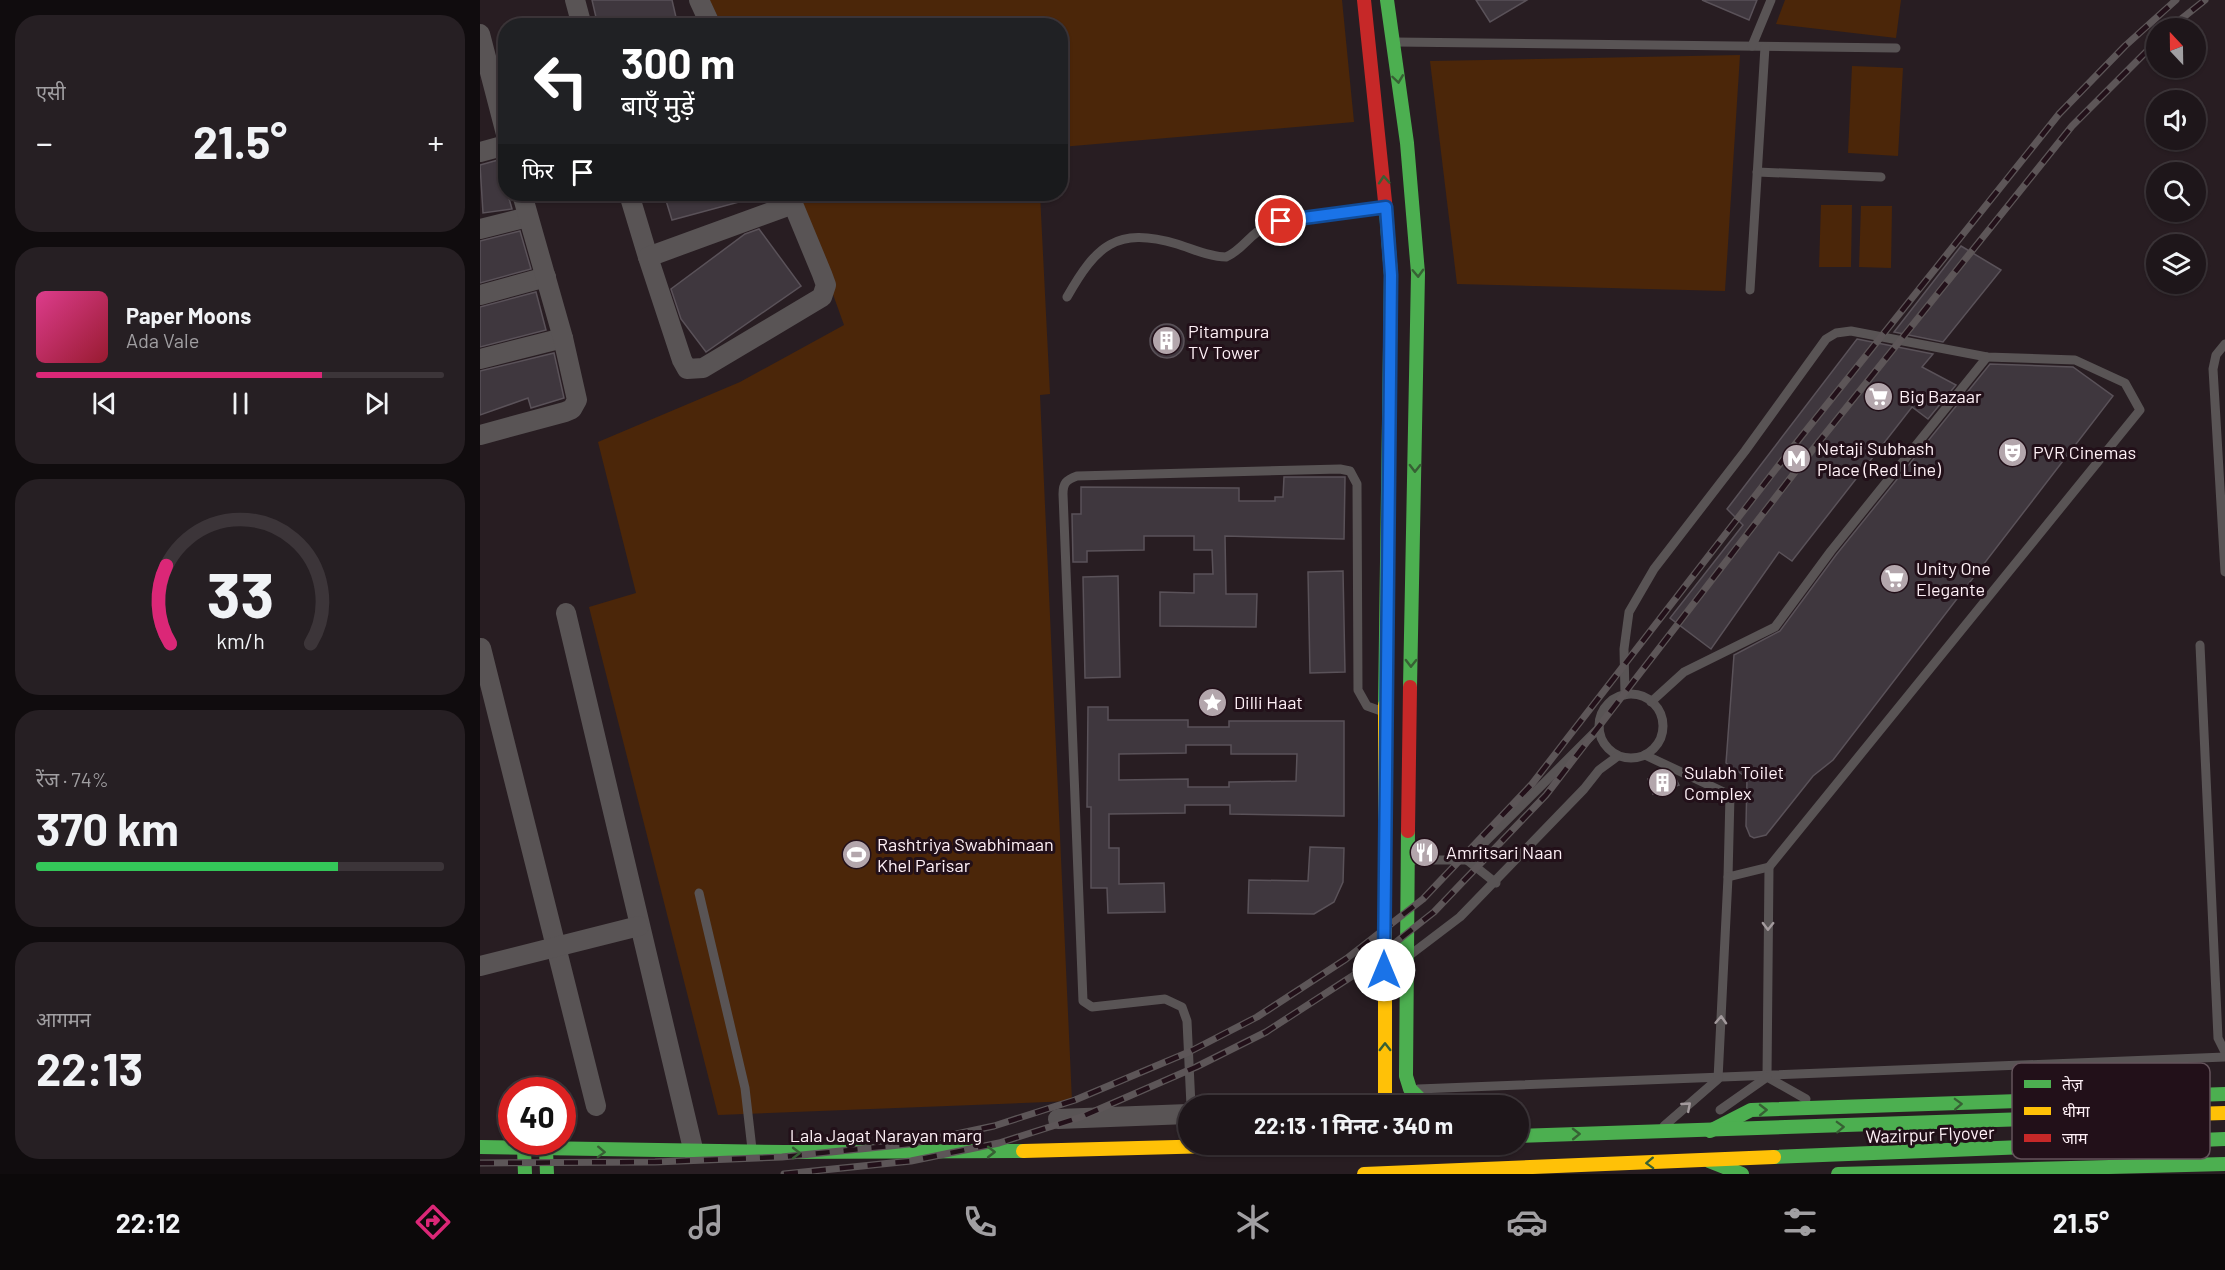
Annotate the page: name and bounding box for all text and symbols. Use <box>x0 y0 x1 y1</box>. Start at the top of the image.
north arrow <box>2146 18 2206 78</box>
map controls <box>2146 18 2206 294</box>
text: 300 m <box>621 37 735 87</box>
icon: left <box>522 42 600 120</box>
one-way arrow <box>1391 74 1403 83</box>
text: एसी <box>36 80 66 104</box>
text: बाएँ मुड़ें <box>621 88 694 120</box>
button: sound <box>2146 90 2206 150</box>
text: 21.5° <box>193 114 287 168</box>
text: − <box>36 122 53 162</box>
text: + <box>428 122 444 162</box>
icon: arrive <box>566 156 599 189</box>
text: फिर <box>522 157 554 183</box>
button: search <box>2146 162 2206 222</box>
one-way arrow <box>1378 176 1391 185</box>
pin <box>1255 195 1306 246</box>
icon: arrive <box>1264 204 1297 237</box>
button: layers <box>2146 234 2206 294</box>
one-way arrow <box>1411 268 1424 277</box>
text: Paper Moons <box>126 302 251 328</box>
place label: Pitampura TV Tower <box>1188 320 1269 363</box>
building icon: Pitampura TV Tower <box>1151 325 1183 357</box>
text: Ada Vale <box>126 328 199 352</box>
supermarket icon: Big Bazaar <box>1862 380 1894 412</box>
place label: Big Bazaar <box>1899 385 1982 407</box>
icon: previous <box>88 387 121 420</box>
icon: pause <box>224 387 257 420</box>
icon: next <box>360 387 393 420</box>
theatre icon: PVR Cinemas <box>1996 436 2028 468</box>
place label: Netaji Subhash Place (Red Line) <box>1817 437 1941 480</box>
place label: PVR Cinemas <box>2033 441 2136 463</box>
metro station icon: Netaji Subhash Place (Red Line) <box>1780 442 1812 474</box>
one-way arrow <box>1409 463 1421 472</box>
text: 33 <box>206 556 274 630</box>
place label: Unity One Elegante <box>1916 557 1991 600</box>
supermarket icon: Unity One Elegante <box>1879 562 1911 594</box>
text: km/h <box>216 628 264 653</box>
one-way arrow <box>1405 658 1417 667</box>
place icon: Dilli Haat <box>1197 686 1229 718</box>
place label: Dilli Haat <box>1234 691 1303 713</box>
place label: Sulabh Toilet Complex <box>1684 761 1784 804</box>
building icon: Sulabh Toilet Complex <box>1647 766 1679 798</box>
text: रेंज · 74% <box>36 767 109 791</box>
text: 370 km <box>36 801 179 855</box>
place label: Rashtriya Swabhimaan Khel Parisar <box>877 833 1054 876</box>
restaurant icon: Amritsari Naan <box>1409 836 1441 868</box>
sports icon: Rashtriya Swabhimaan Khel Parisar <box>840 838 872 870</box>
place label: Amritsari Naan <box>1446 841 1562 863</box>
one-way arrow <box>1762 921 1775 930</box>
position arrow <box>1352 938 1416 1002</box>
text: आगमन <box>36 1007 91 1031</box>
one-way arrow <box>1714 1016 1727 1025</box>
text: 22:13 <box>36 1041 143 1095</box>
one-way arrow <box>1378 1043 1391 1052</box>
legend <box>2012 1063 2210 1159</box>
text: तेज़ <box>2062 1074 2084 1093</box>
speed limit sign: 40 <box>498 1077 576 1155</box>
one-way arrow <box>1954 1097 1963 1110</box>
text: धीमा <box>2062 1101 2091 1120</box>
one-way arrow <box>1680 1102 1691 1113</box>
one-way arrow <box>1759 1104 1768 1116</box>
text: 22:13 · 1 मिनट · 340 m <box>1254 1112 1453 1138</box>
one-way arrow <box>1836 1121 1845 1133</box>
street label: Wazirpur Flyover <box>1865 1121 1995 1147</box>
street label: Lala Jagat Narayan marg <box>790 1124 982 1146</box>
one-way arrow <box>1572 1128 1581 1141</box>
text: जाम <box>2062 1128 2088 1147</box>
one-way arrow <box>597 1145 606 1158</box>
one-way arrow <box>987 1146 996 1158</box>
one-way arrow <box>792 1147 801 1159</box>
one-way arrow <box>1646 1156 1655 1169</box>
icon: directions <box>412 1201 454 1243</box>
icon: music <box>685 1201 727 1243</box>
icon: phone <box>959 1201 1001 1243</box>
icon: climate <box>1232 1201 1274 1243</box>
icon: car <box>1506 1201 1548 1243</box>
icon: filters <box>1779 1201 1821 1243</box>
text: 22:12 <box>116 1206 180 1238</box>
text: 21.5° <box>2053 1206 2109 1238</box>

